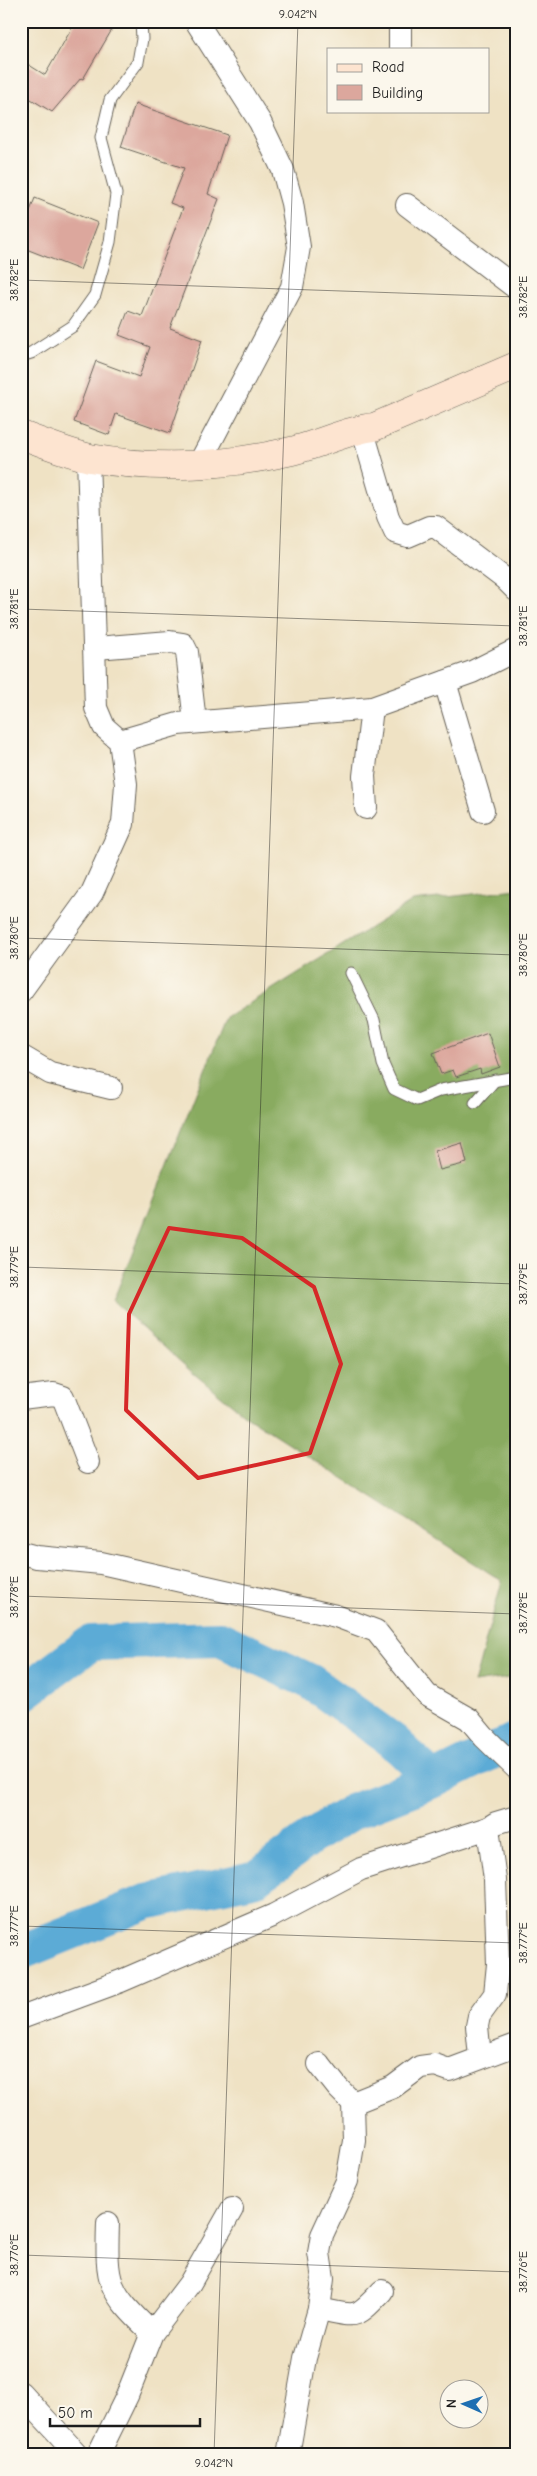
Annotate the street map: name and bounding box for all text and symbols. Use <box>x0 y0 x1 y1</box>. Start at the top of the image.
text: 9.042°N <box>279 7 317 21</box>
legend <box>327 48 490 112</box>
text: Road <box>372 58 404 76</box>
text: Building <box>372 84 423 102</box>
text: 38.782°E <box>7 259 21 301</box>
text: 38.782°E <box>516 276 530 318</box>
text: 38.781°E <box>7 589 21 629</box>
text: 38.781°E <box>516 606 530 646</box>
text: 38.780°E <box>7 916 21 960</box>
text: 38.780°E <box>516 933 530 977</box>
text: 38.779°E <box>7 1246 21 1288</box>
text: 38.779°E <box>516 1263 530 1305</box>
text: 38.778°E <box>7 1576 21 1618</box>
text: 38.778°E <box>516 1592 530 1634</box>
text: 38.777°E <box>7 1905 21 1947</box>
text: 38.777°E <box>516 1922 530 1964</box>
text: 38.776°E <box>7 2234 21 2276</box>
text: 38.776°E <box>516 2251 530 2293</box>
north arrow <box>440 2378 490 2428</box>
scale bar <box>50 2396 200 2428</box>
text: N <box>443 2399 460 2408</box>
text: 50 m <box>58 2404 93 2422</box>
text: 9.042°N <box>195 2456 233 2470</box>

